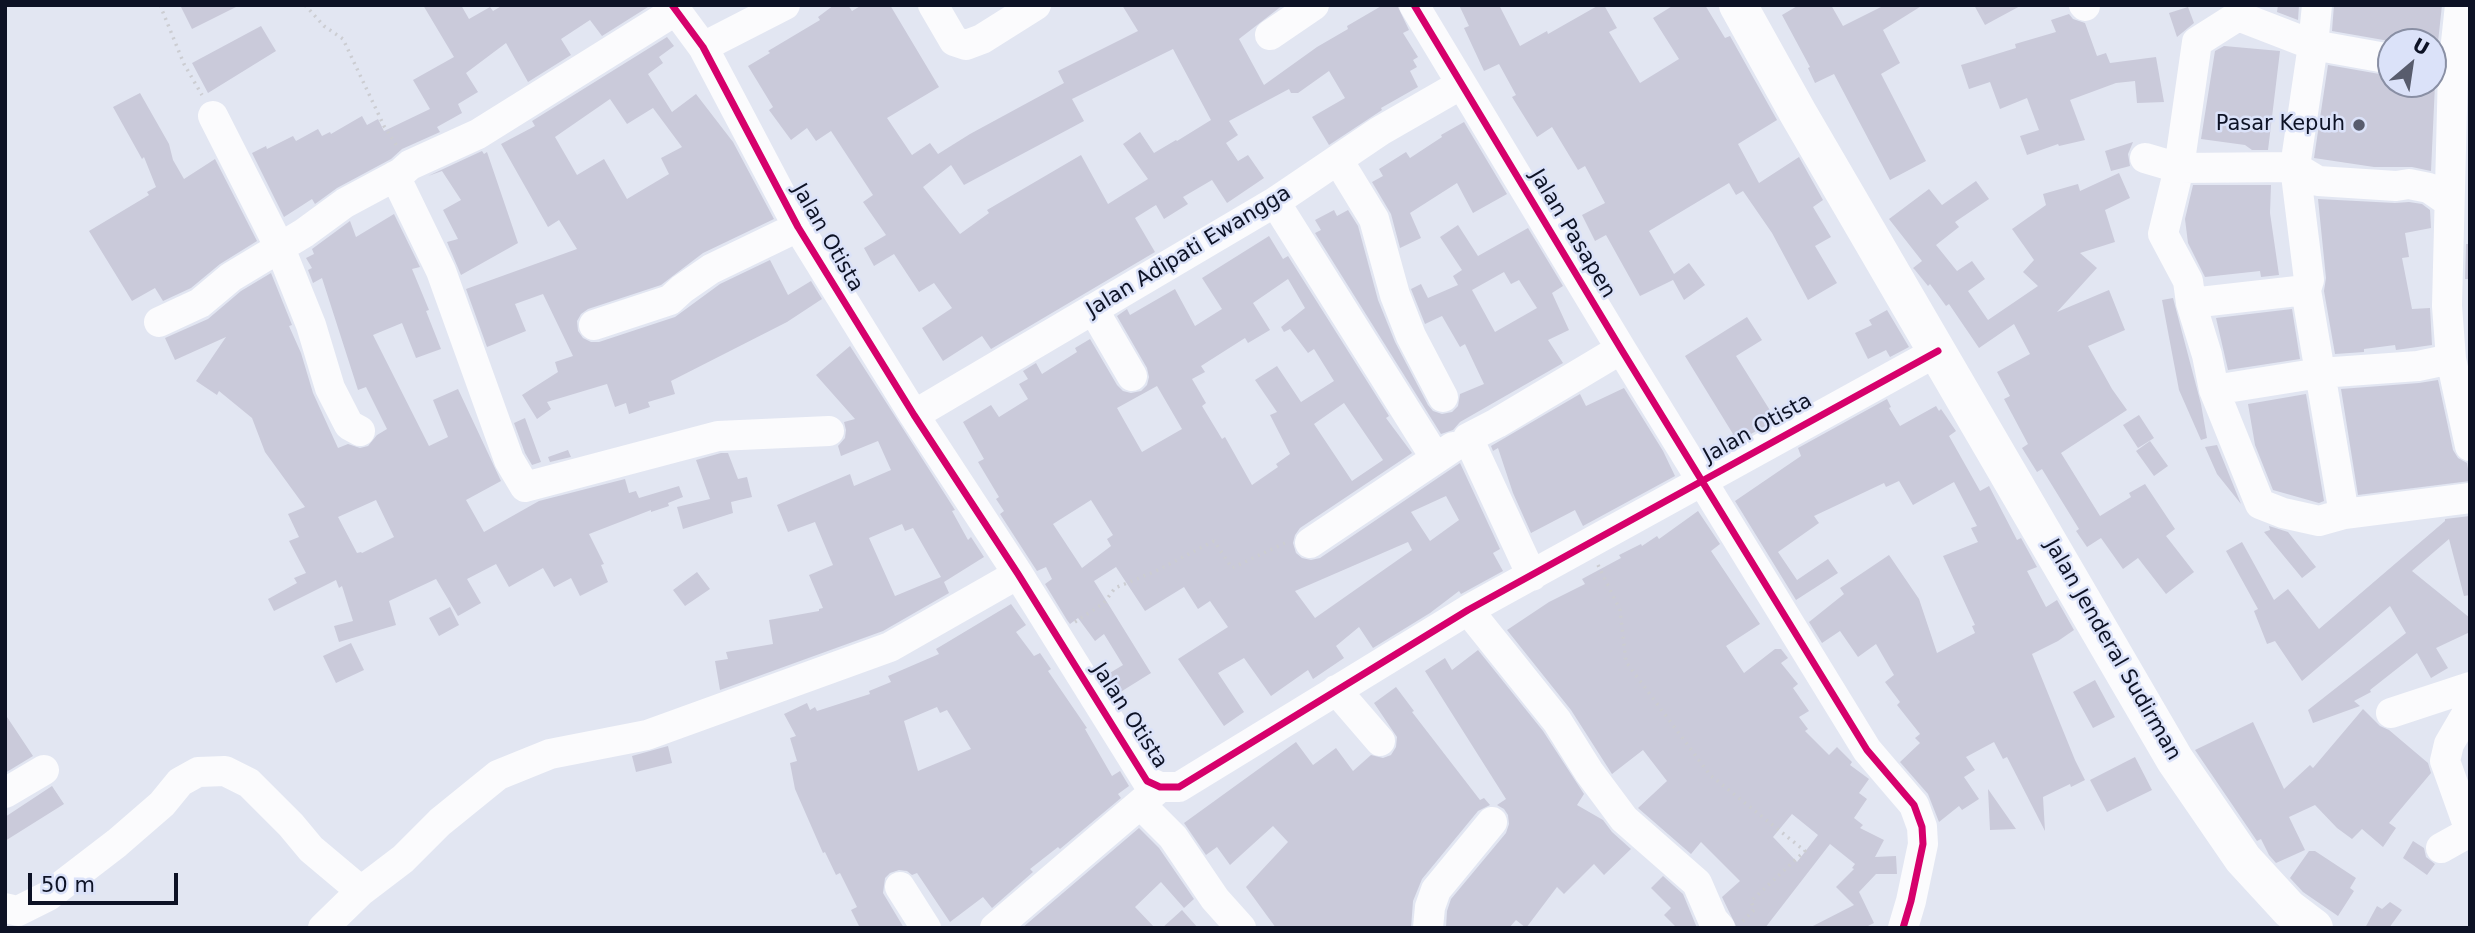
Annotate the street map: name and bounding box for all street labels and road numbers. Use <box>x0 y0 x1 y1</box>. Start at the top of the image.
street label: Jalan Pasapen <box>1524 165 1620 303</box>
street label: Jalan Otista <box>786 180 868 296</box>
street label: Jalan Adipati Ewangga <box>1082 181 1296 323</box>
street label: Jalan Otista <box>1699 389 1817 469</box>
street label: Jalan Jenderal Sudirman <box>2038 535 2186 765</box>
street label: Jalan Otista <box>1086 659 1172 773</box>

